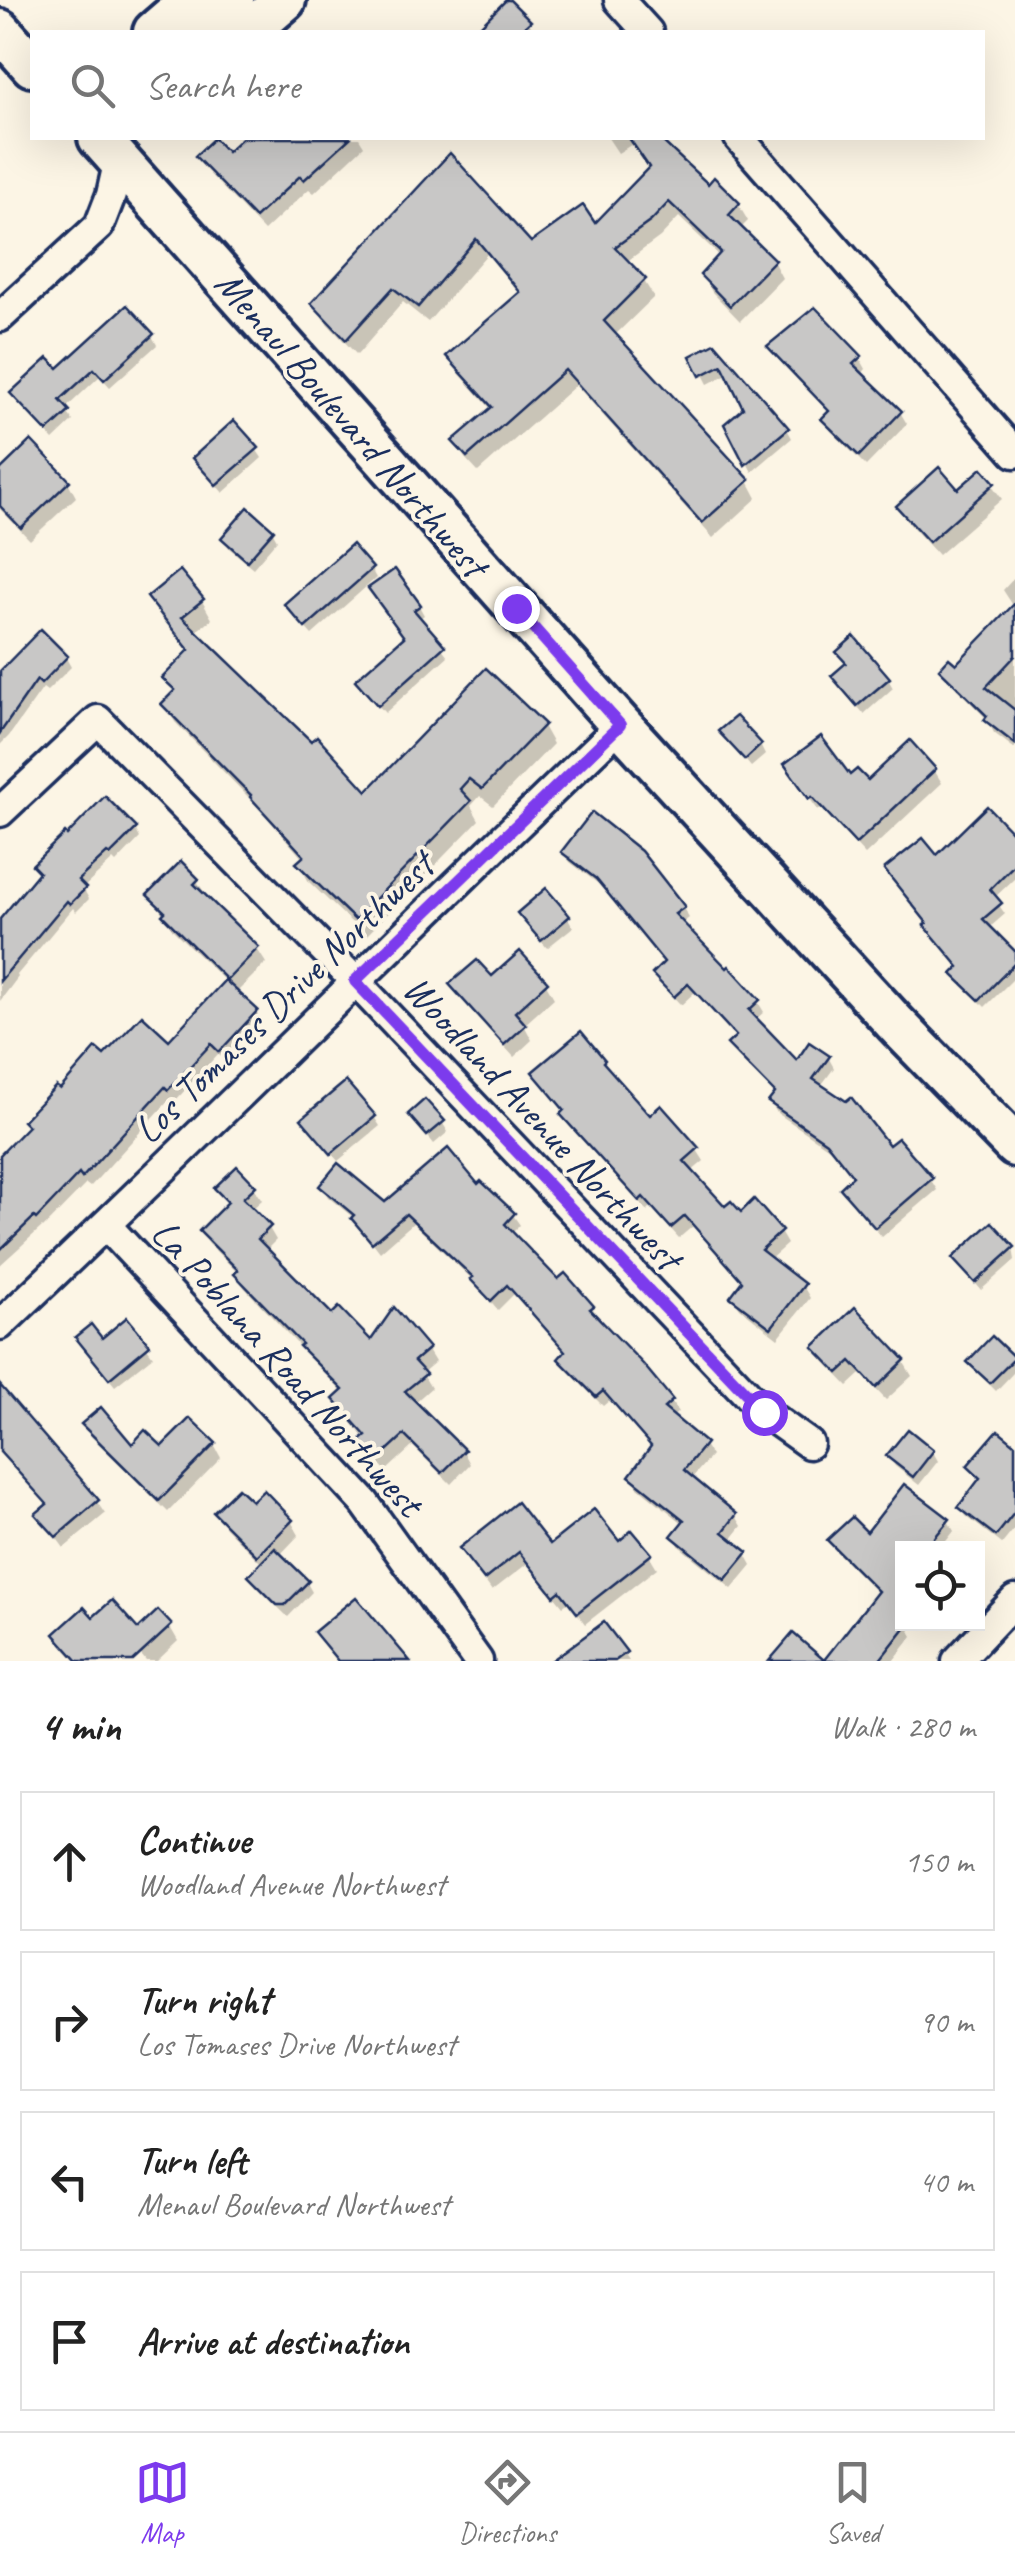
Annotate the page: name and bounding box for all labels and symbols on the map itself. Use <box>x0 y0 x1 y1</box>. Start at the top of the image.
street label: Menaul Boulevard Northwest <box>204 260 502 592</box>
route end <box>494 586 540 632</box>
street label: Los Tomases Drive Northwest <box>123 837 449 1154</box>
street label: Woodland Avenue Northwest <box>393 965 696 1285</box>
street label: La Poblana Road Northwest <box>141 1209 436 1529</box>
route start <box>742 1390 788 1436</box>

